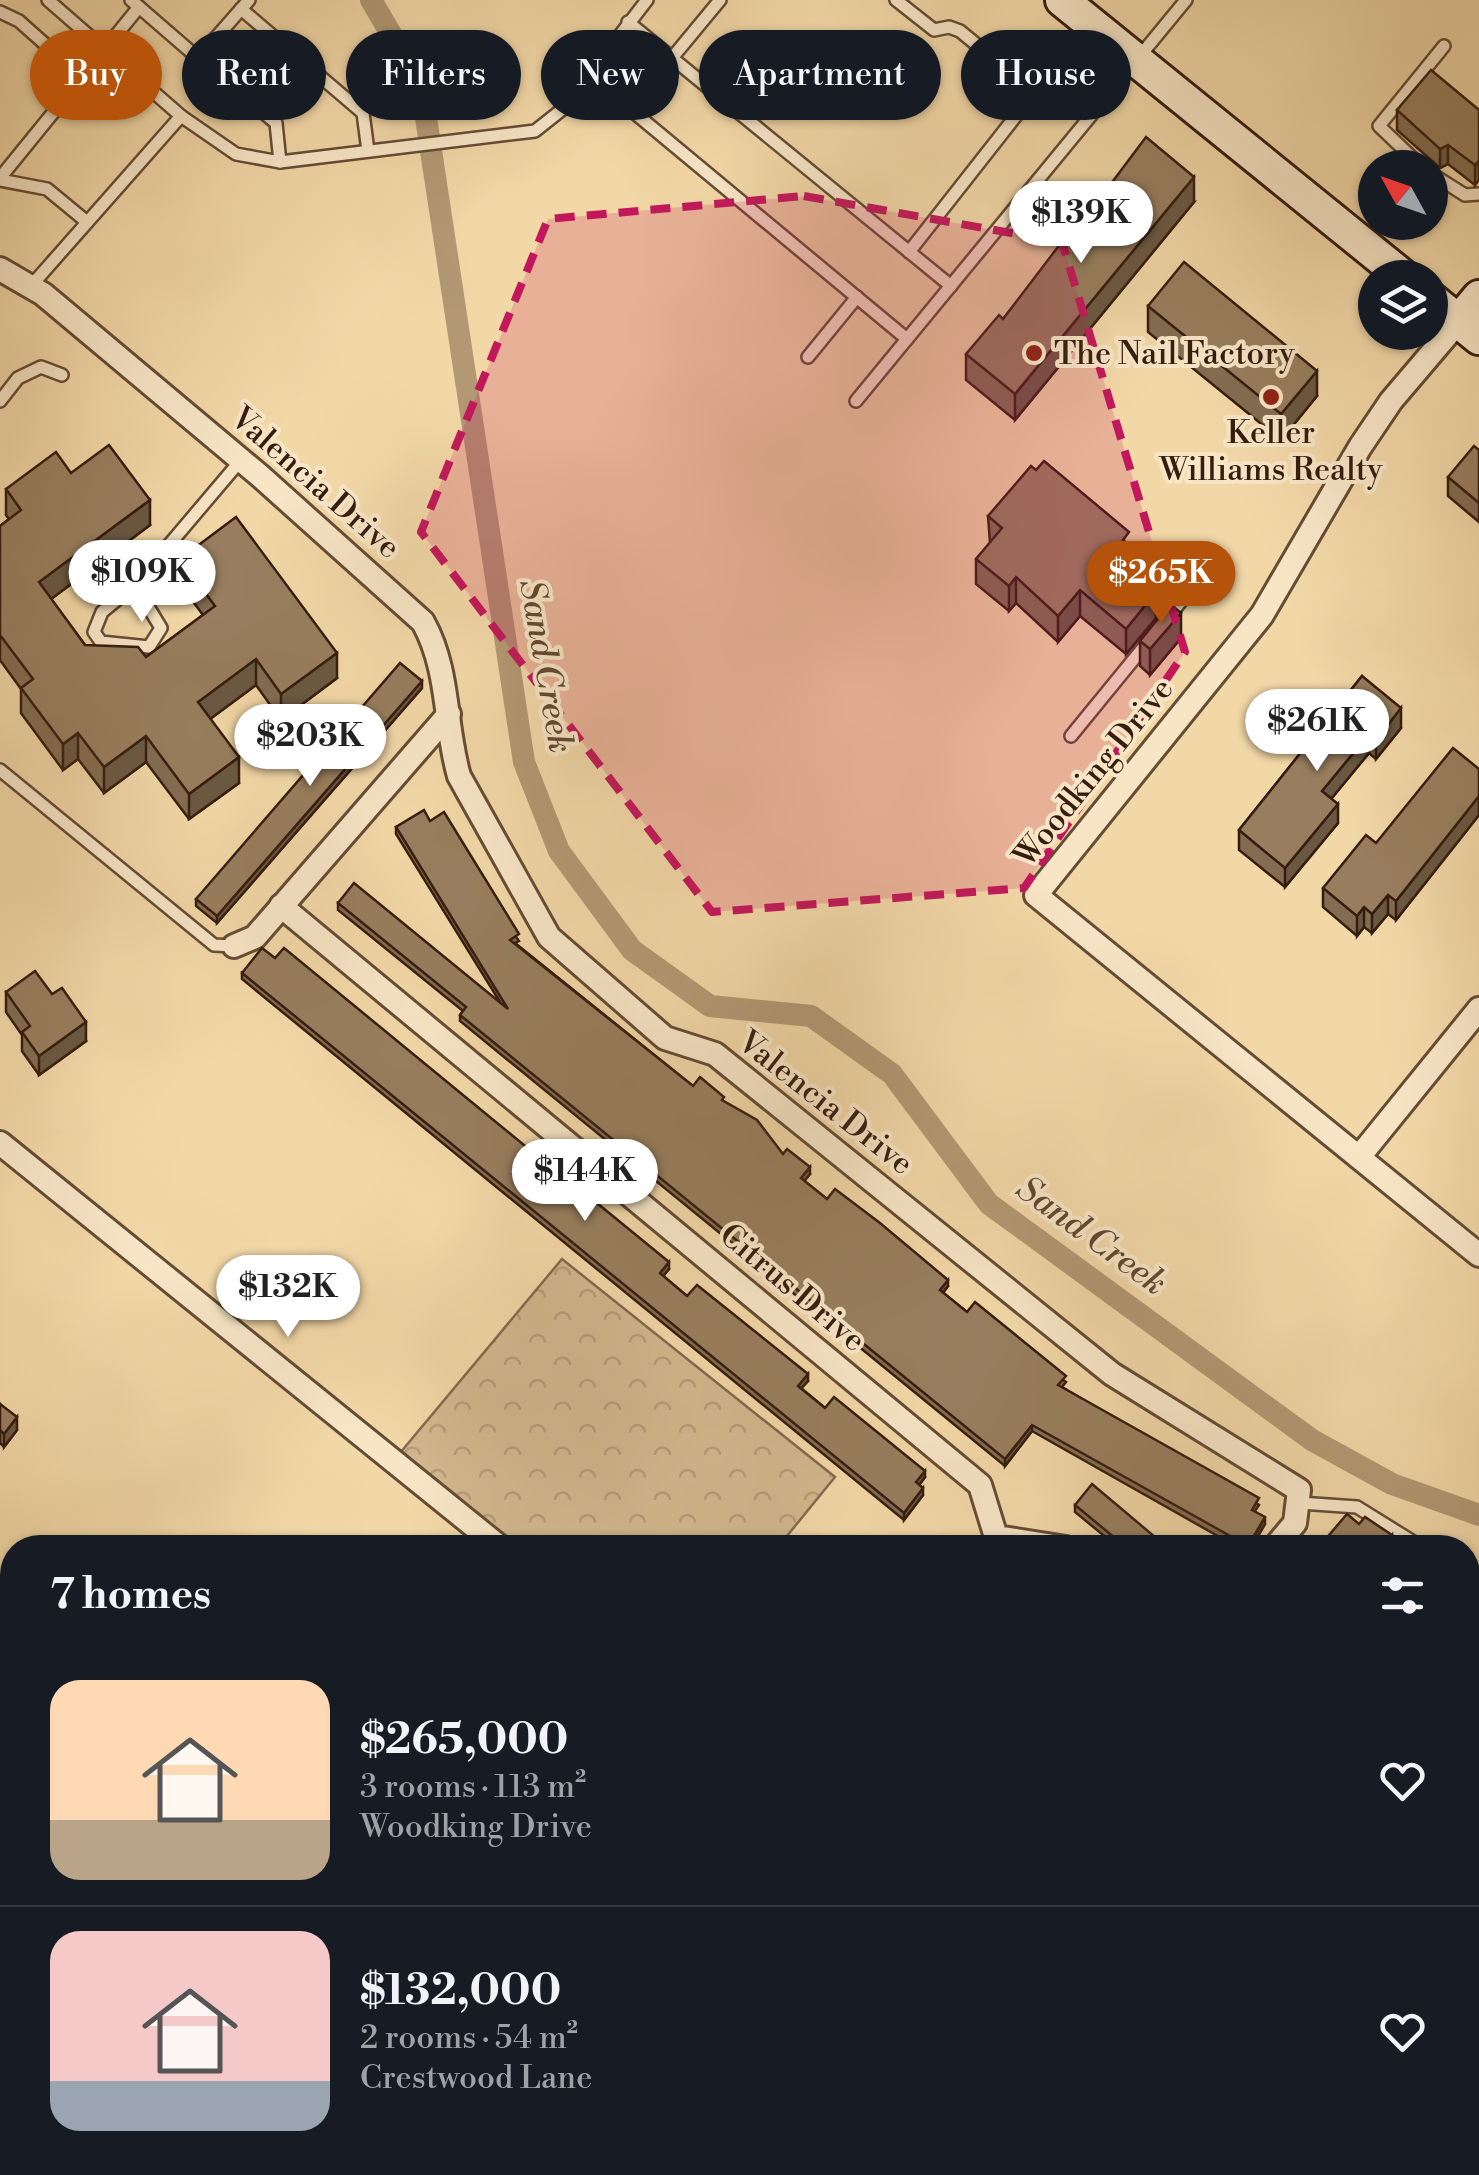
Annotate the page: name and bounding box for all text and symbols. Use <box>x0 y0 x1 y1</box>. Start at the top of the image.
chip: Buy <box>30 30 162 120</box>
chip: Rent <box>182 30 326 120</box>
chip: Filters <box>346 30 521 120</box>
chip: New <box>541 30 679 120</box>
chip: Apartment <box>699 30 941 120</box>
chip: House <box>961 30 1131 120</box>
north arrow <box>1358 150 1448 240</box>
map controls <box>1358 150 1448 350</box>
pin: $139K <box>1011 181 1151 266</box>
text: $139K <box>1031 193 1131 233</box>
button: layers <box>1358 260 1448 350</box>
place label: The Nail Factory <box>1054 334 1295 374</box>
marker: The Nail Factory <box>1023 342 1045 364</box>
marker: Keller Williams Realty <box>1260 386 1282 408</box>
street label: Valencia Drive <box>221 397 408 567</box>
place label: Keller Williams Realty <box>1158 413 1383 490</box>
pin: $109K <box>72 540 212 625</box>
pin: $265K <box>1091 541 1231 626</box>
text: $109K <box>91 552 193 592</box>
text: $265K <box>1109 553 1213 593</box>
water label: Sand Creek <box>509 576 582 756</box>
street label: Woodking Drive <box>1005 670 1182 876</box>
pin: $261K <box>1247 689 1387 774</box>
text: $261K <box>1267 701 1367 741</box>
pin: $203K <box>240 704 380 789</box>
text: $203K <box>256 716 364 756</box>
street label: Valencia Drive <box>729 1021 921 1184</box>
pin: $144K <box>515 1139 655 1224</box>
text: $144K <box>534 1151 636 1191</box>
water label: Sand Creek <box>1008 1167 1175 1305</box>
street label: Citrus Drive <box>711 1215 874 1360</box>
pin: $132K <box>218 1255 358 1340</box>
text: $132K <box>238 1267 338 1307</box>
icon: filters <box>1375 1568 1430 1623</box>
text: 7 homes <box>50 1569 211 1622</box>
text: $265,000 <box>360 1714 568 1767</box>
icon: home <box>130 1720 250 1840</box>
icon: heart <box>1375 1753 1430 1808</box>
text: 3 rooms · 113 m² <box>360 1767 586 1807</box>
text: Woodking Drive <box>360 1807 592 1847</box>
text: $132,000 <box>360 1965 561 2018</box>
icon: home <box>130 1971 250 2091</box>
icon: heart <box>1375 2004 1430 2059</box>
text: 2 rooms · 54 m² <box>360 2018 578 2058</box>
text: Crestwood Lane <box>360 2058 592 2098</box>

